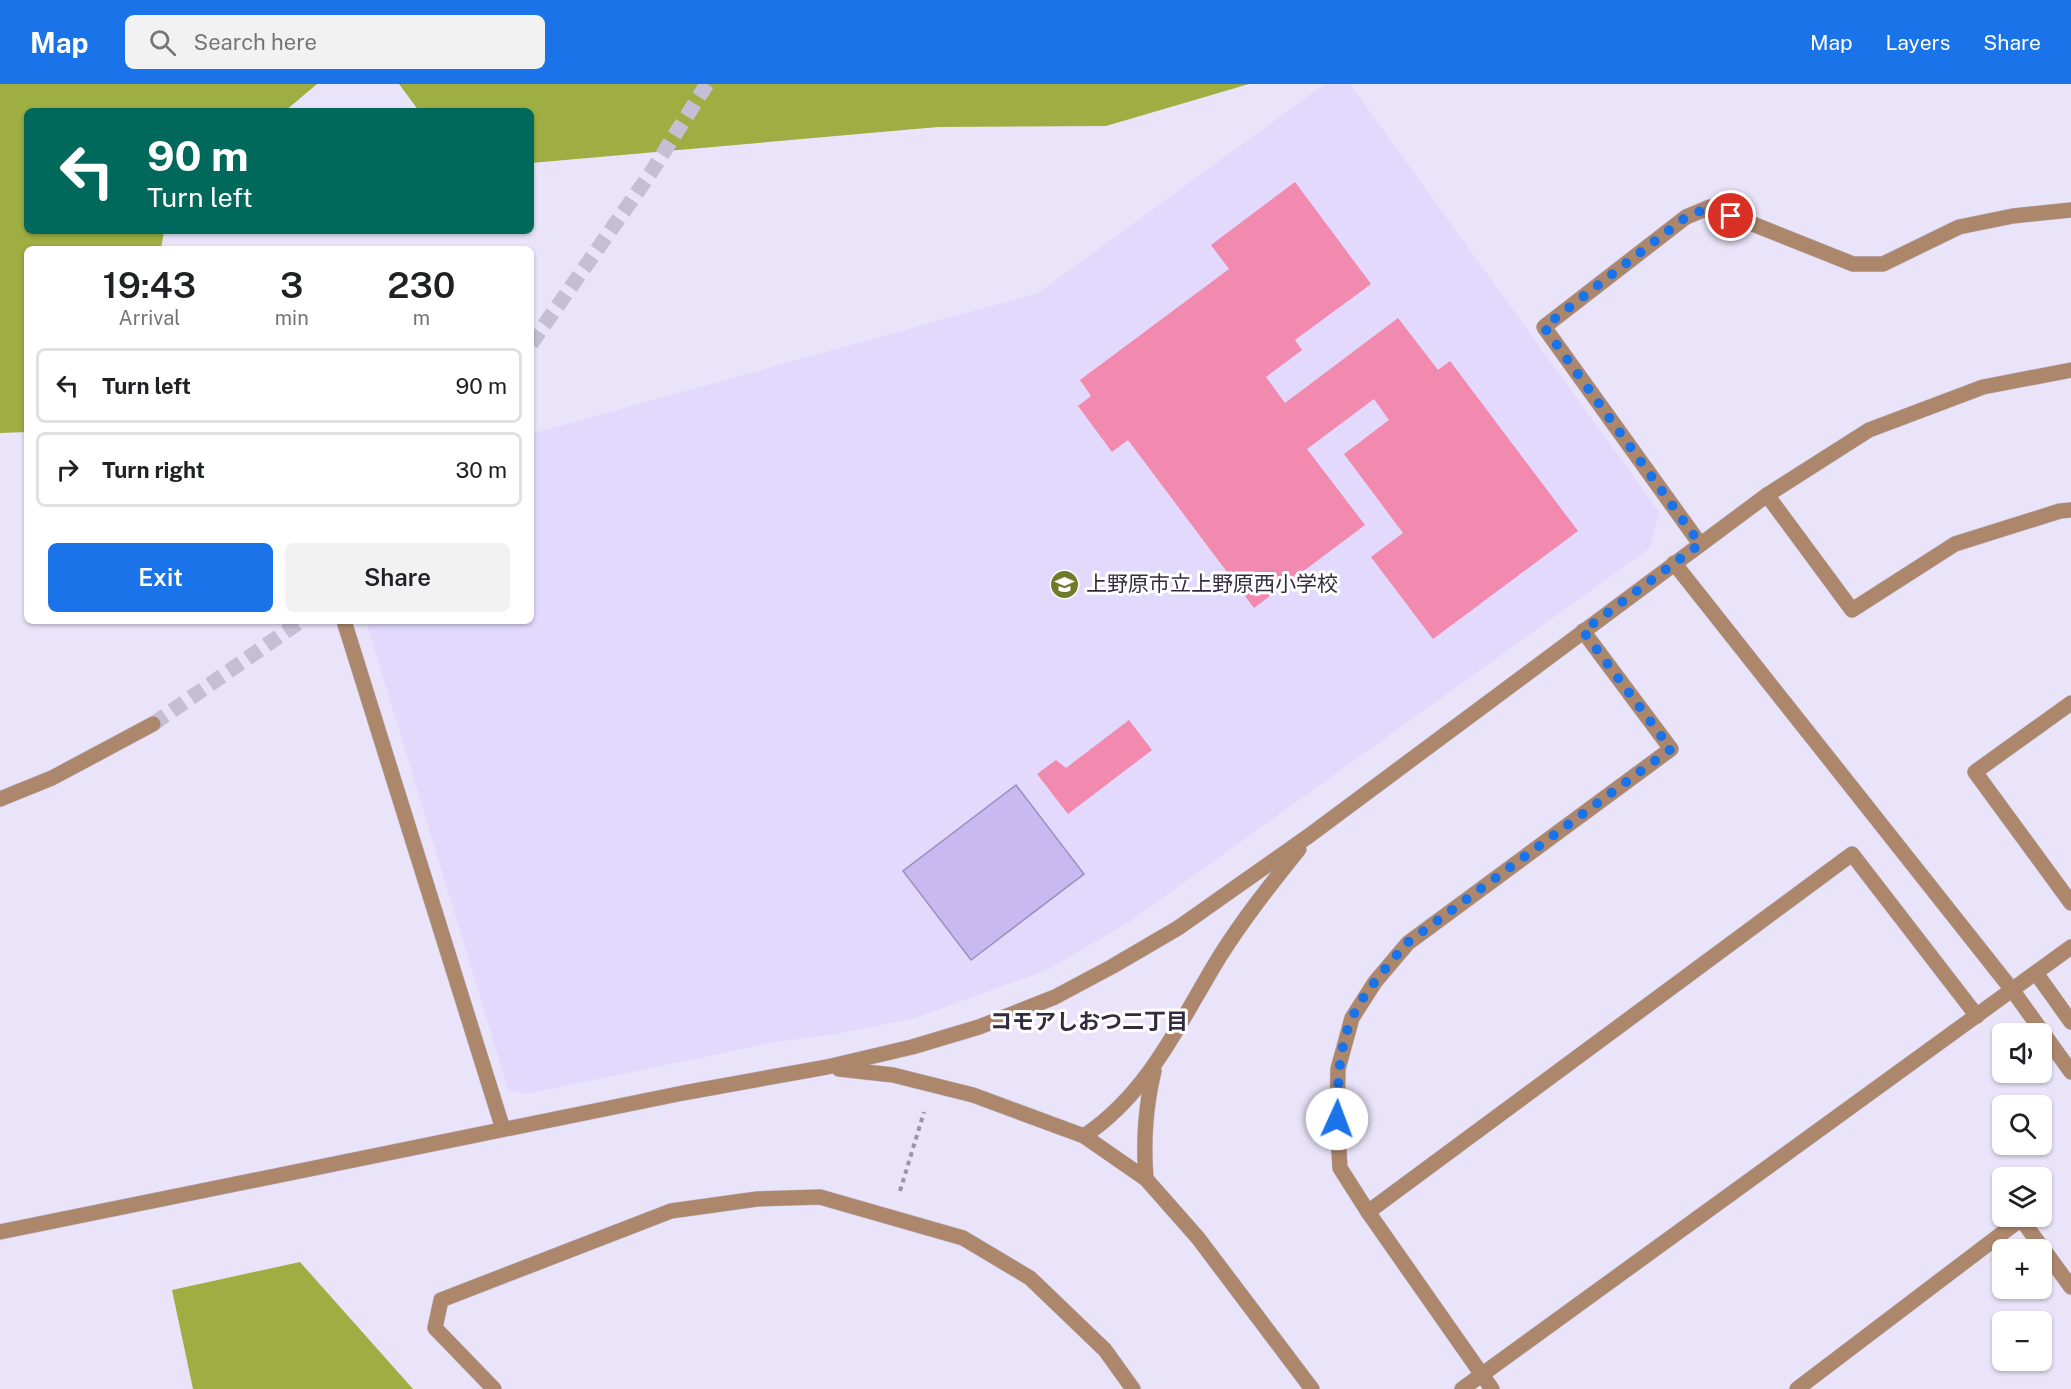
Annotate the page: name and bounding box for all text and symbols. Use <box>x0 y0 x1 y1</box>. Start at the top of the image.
search box <box>125 15 545 69</box>
text: Map <box>30 26 89 59</box>
icon: search <box>146 26 179 59</box>
text: Search here <box>194 29 317 55</box>
text: Map <box>1810 30 1853 55</box>
text: Layers <box>1886 30 1950 55</box>
text: Share <box>1983 30 2041 55</box>
text: 90 m <box>147 131 249 180</box>
icon: left <box>48 132 126 210</box>
text: Turn left <box>147 181 253 213</box>
pin <box>1705 190 1756 241</box>
icon: arrive <box>1714 199 1747 232</box>
text: 19:43 <box>103 264 196 306</box>
text: 3 <box>280 264 303 306</box>
text: 230 <box>387 264 455 306</box>
text: Arrival <box>118 306 180 330</box>
text: min <box>275 306 309 330</box>
text: m <box>413 306 430 330</box>
icon: left <box>51 369 84 402</box>
text: Turn left <box>102 373 191 399</box>
text: 90 m <box>456 373 507 399</box>
icon: right <box>51 453 84 486</box>
text: Turn right <box>102 457 205 483</box>
text: 30 m <box>455 457 507 483</box>
button: Exit <box>48 543 273 612</box>
button: Share <box>285 543 510 612</box>
school or university icon: 上野原市立上野原西小学校 <box>1049 568 1081 600</box>
place label: 上野原市立上野原西小学校 <box>1086 571 1338 596</box>
district label: コモアしおつ二丁目 <box>990 1008 1188 1034</box>
map controls <box>1992 1023 2052 1371</box>
button: sound <box>1992 1023 2052 1083</box>
position arrow <box>1305 1087 1369 1151</box>
button: search <box>1992 1095 2052 1155</box>
button: layers <box>1992 1167 2052 1227</box>
button: + <box>1992 1239 2052 1299</box>
button: − <box>1992 1311 2052 1371</box>

